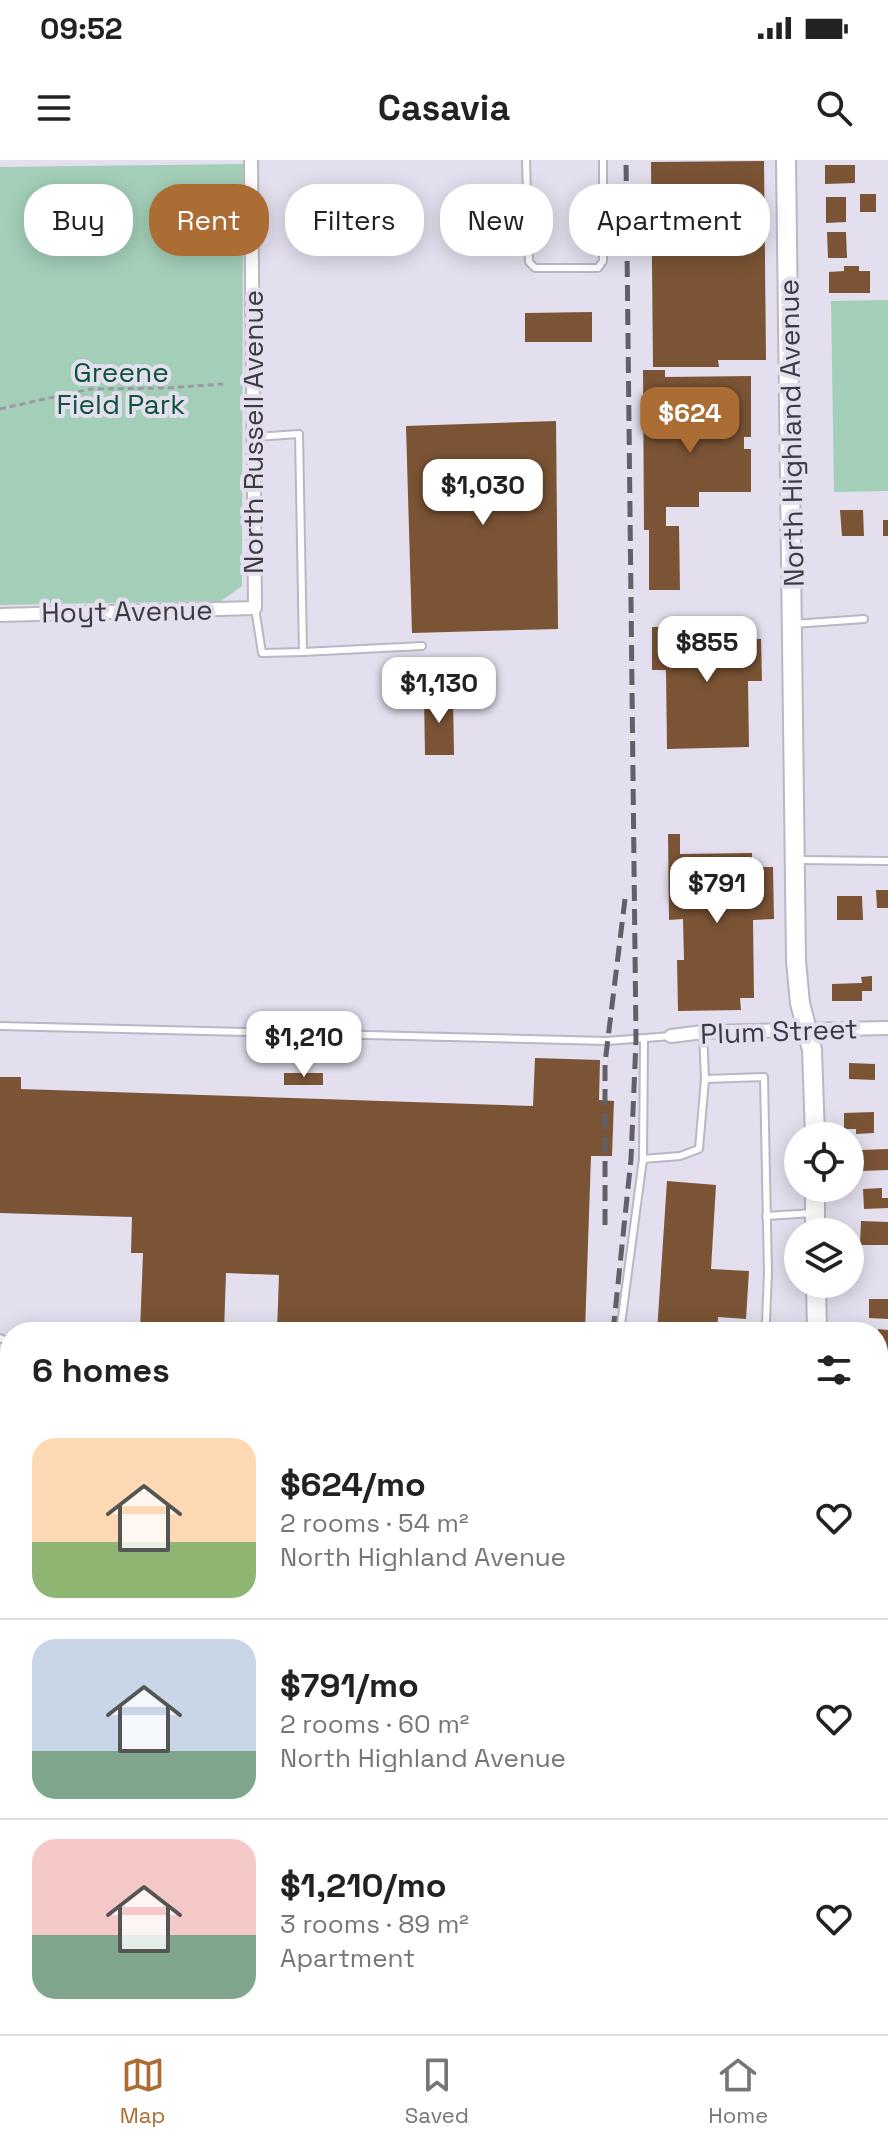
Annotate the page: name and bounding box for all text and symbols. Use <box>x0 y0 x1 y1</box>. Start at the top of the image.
text: 09:52 <box>40 9 123 48</box>
text: Casavia <box>378 85 510 131</box>
icon: menu <box>32 86 76 130</box>
icon: search <box>812 86 856 130</box>
chip: Buy <box>24 184 133 256</box>
chip: Rent <box>149 184 269 256</box>
chip: Filters <box>285 184 424 256</box>
chip: New <box>440 184 553 256</box>
chip: Apartment <box>569 184 770 256</box>
street label: North Highland Avenue <box>770 279 812 587</box>
street label: North Russell Avenue <box>235 290 271 574</box>
park label: Greene Field Park <box>57 354 185 422</box>
pin: $624 <box>643 387 737 455</box>
text: $624 <box>658 396 722 430</box>
pin: $1,030 <box>418 459 548 527</box>
text: $1,030 <box>441 468 525 502</box>
street label: Hoyt Avenue <box>41 592 213 630</box>
pin: $855 <box>660 616 754 684</box>
text: $855 <box>676 625 738 659</box>
pin: $1,130 <box>374 657 504 725</box>
text: $1,130 <box>400 666 478 700</box>
pin: $791 <box>670 857 764 925</box>
text: $791 <box>688 866 746 900</box>
street label: Plum Street <box>700 1010 858 1052</box>
pin: $1,210 <box>239 1011 369 1079</box>
text: $1,210 <box>264 1020 344 1054</box>
map controls <box>784 1122 864 1298</box>
button: locate <box>784 1122 864 1202</box>
button: layers <box>784 1218 864 1298</box>
icon: filters <box>812 1348 856 1392</box>
text: 6 homes <box>32 1349 170 1392</box>
text: $624/mo <box>280 1463 426 1506</box>
icon: home <box>96 1470 192 1566</box>
icon: heart <box>812 1496 856 1540</box>
text: 2 rooms · 54 m² <box>280 1506 469 1540</box>
text: North Highland Avenue <box>280 1540 566 1574</box>
text: $791/mo <box>280 1664 419 1707</box>
icon: home <box>96 1671 192 1767</box>
icon: heart <box>812 1697 856 1741</box>
text: 2 rooms · 60 m² <box>280 1707 469 1741</box>
text: North Highland Avenue <box>280 1741 566 1775</box>
text: $1,210/mo <box>280 1864 447 1907</box>
icon: home <box>96 1871 192 1967</box>
icon: heart <box>812 1897 856 1941</box>
text: 3 rooms · 89 m² <box>280 1907 469 1941</box>
text: Apartment <box>280 1941 415 1975</box>
tab: Map <box>120 2053 166 2129</box>
tab: Saved <box>405 2053 469 2129</box>
tab: Home <box>708 2053 768 2129</box>

